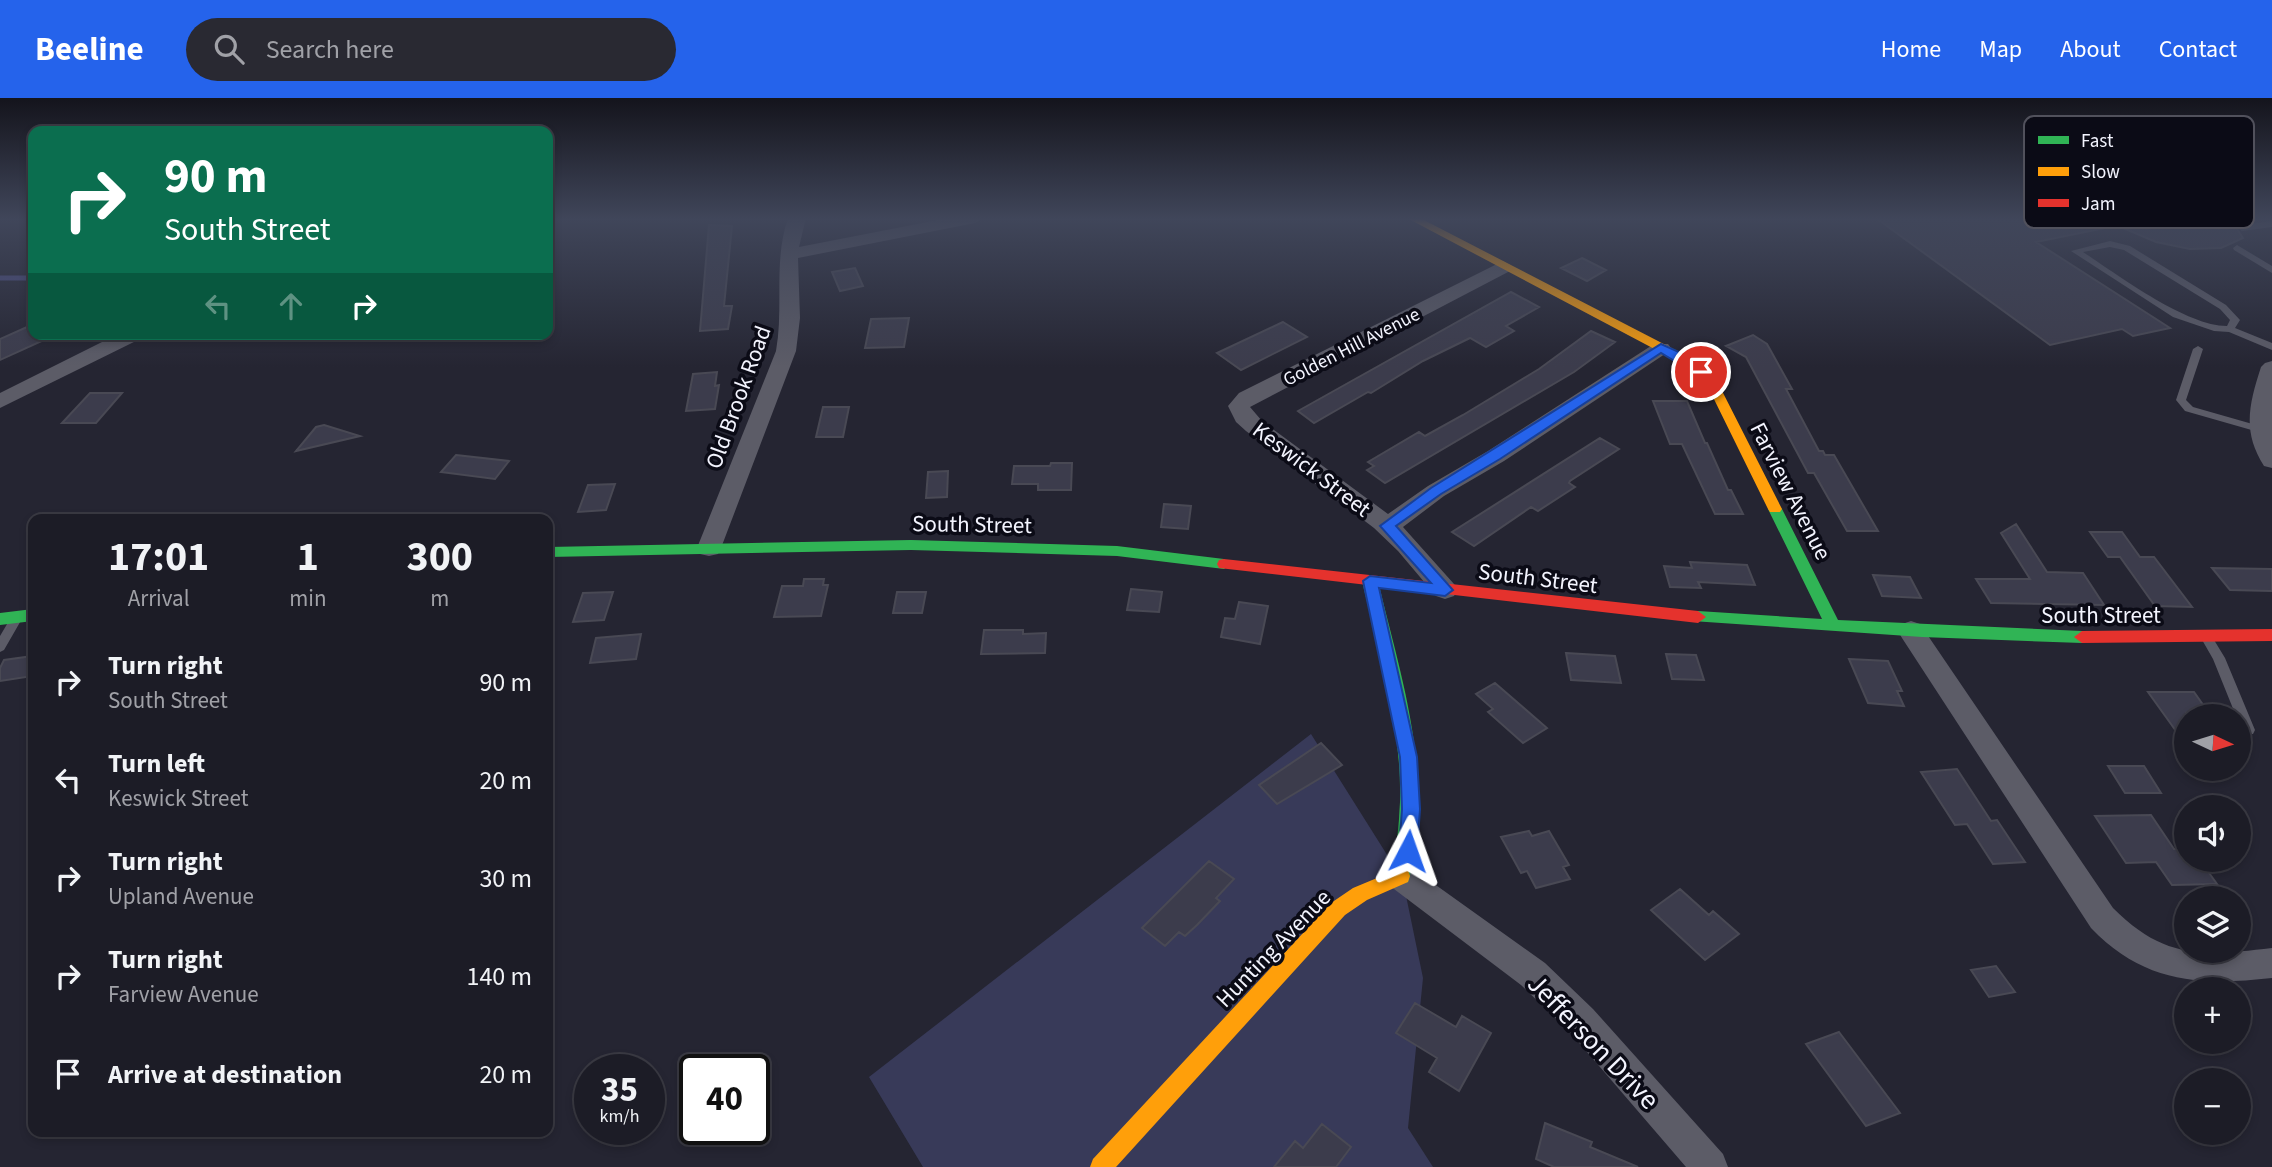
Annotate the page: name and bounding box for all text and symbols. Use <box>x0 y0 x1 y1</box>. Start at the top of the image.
search box <box>186 18 676 81</box>
text: Beeline <box>35 26 144 73</box>
icon: search <box>210 30 248 68</box>
text: Search here <box>266 31 394 68</box>
text: Home <box>1881 32 1941 67</box>
text: Map <box>1979 32 2022 67</box>
text: About <box>2060 32 2121 67</box>
text: Contact <box>2159 32 2237 67</box>
legend <box>2024 116 2254 228</box>
text: Fast <box>2081 128 2114 155</box>
text: 90 m <box>164 142 268 212</box>
icon: right <box>49 154 140 245</box>
text: Slow <box>2081 159 2120 186</box>
text: Jam <box>2081 191 2115 218</box>
text: South Street <box>164 207 331 253</box>
icon: left <box>199 287 237 325</box>
icon: ahead <box>272 287 310 325</box>
icon: right <box>345 287 383 325</box>
street label: Golden Hill Avenue <box>1279 301 1425 393</box>
street label: Old Brook Road <box>697 321 780 473</box>
pin <box>1671 342 1731 402</box>
icon: arrive <box>1682 353 1720 391</box>
street label: Keswick Street <box>1246 414 1378 525</box>
street label: Farview Avenue <box>1742 417 1839 566</box>
street label: South Street <box>912 507 1032 542</box>
text: 17:01 <box>108 527 209 587</box>
text: 1 <box>297 527 319 587</box>
text: 300 <box>406 527 473 587</box>
street label: South Street <box>1476 555 1600 602</box>
text: Arrival <box>128 582 190 615</box>
text: min <box>289 582 327 615</box>
text: m <box>430 582 449 615</box>
street label: South Street <box>2041 599 2161 632</box>
text: Turn right <box>108 647 223 684</box>
icon: right <box>49 663 87 701</box>
text: 90 m <box>479 664 532 701</box>
text: South Street <box>108 684 228 717</box>
north arrow <box>2174 704 2250 780</box>
map controls <box>2174 704 2251 1145</box>
text: Turn left <box>108 745 205 782</box>
icon: left <box>49 761 87 799</box>
text: 20 m <box>479 762 532 799</box>
text: Keswick Street <box>108 782 248 815</box>
button: sound <box>2174 795 2251 872</box>
position arrow <box>1371 814 1445 888</box>
text: Turn right <box>108 843 223 880</box>
icon: right <box>49 859 87 897</box>
text: 30 m <box>479 860 532 897</box>
text: Upland Avenue <box>108 880 254 913</box>
street label: Hunting Avenue <box>1208 882 1338 1015</box>
button: layers <box>2174 886 2251 963</box>
text: Turn right <box>108 941 223 978</box>
icon: right <box>49 957 87 995</box>
text: 140 m <box>466 958 532 995</box>
street label: Jefferson Drive <box>1518 965 1668 1119</box>
button: + <box>2174 977 2251 1054</box>
text: Farview Avenue <box>108 978 259 1011</box>
speed limit sign: 40 <box>679 1054 770 1145</box>
icon: arrive <box>49 1055 87 1093</box>
text: Arrive at destination <box>108 1056 342 1093</box>
text: 20 m <box>479 1056 532 1093</box>
text: 35 <box>601 1065 638 1115</box>
button: − <box>2174 1068 2251 1145</box>
text: km/h <box>600 1104 639 1129</box>

